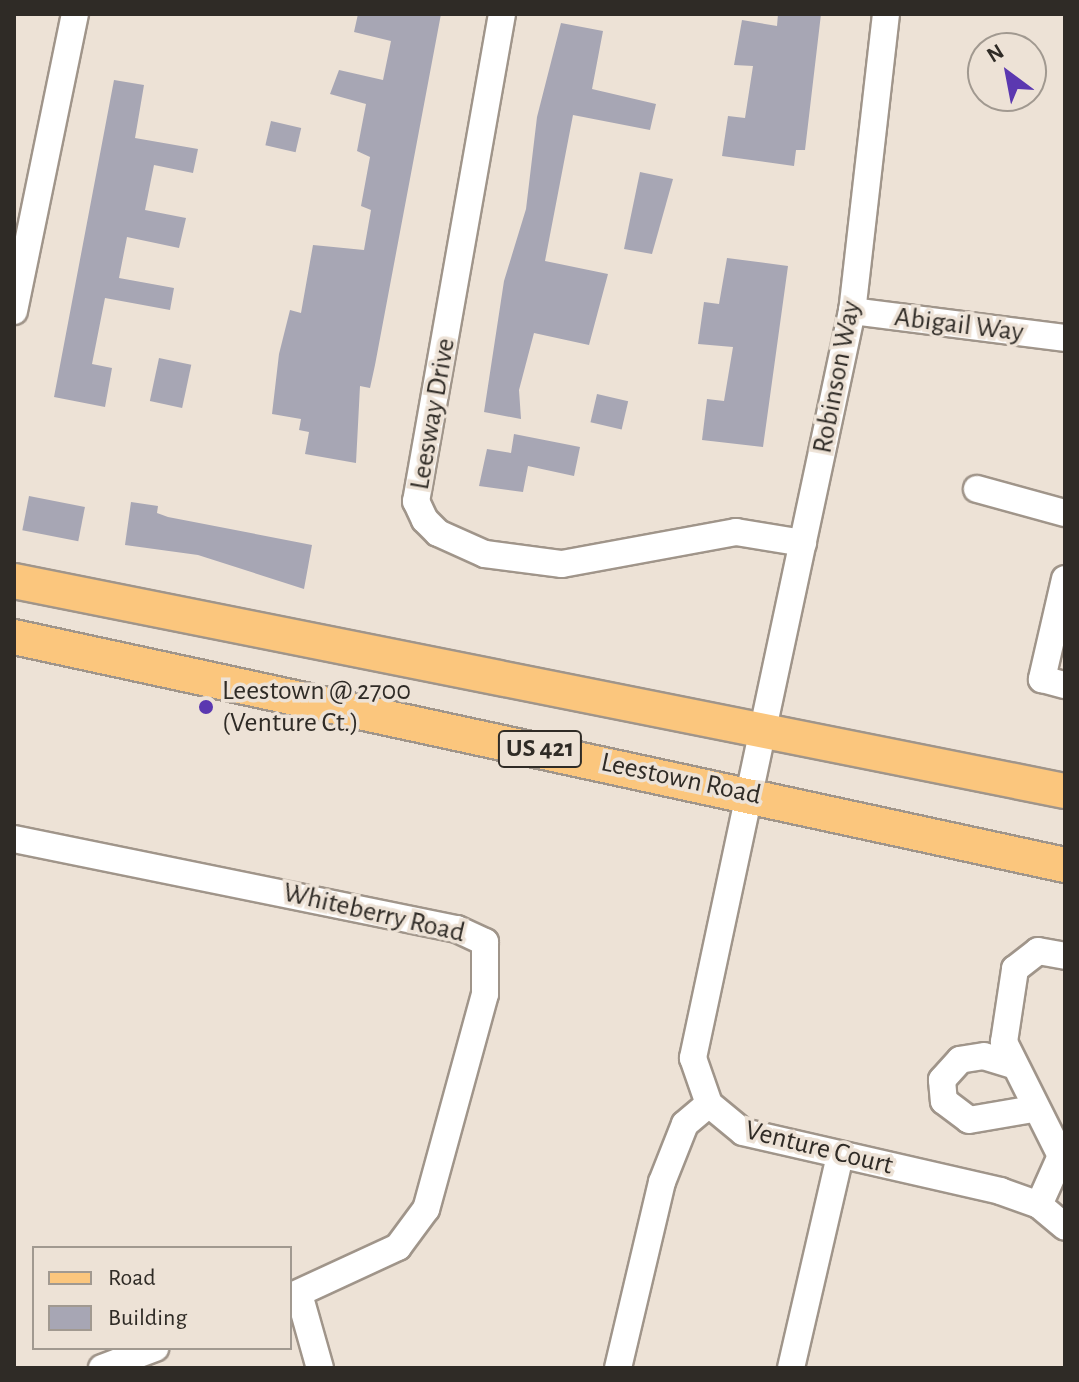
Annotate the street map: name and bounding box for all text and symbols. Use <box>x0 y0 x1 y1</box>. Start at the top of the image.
north arrow <box>967 32 1047 112</box>
text: N <box>983 40 1008 67</box>
street label: Robinson Way <box>806 298 868 456</box>
street label: Abigail Way <box>892 300 1026 350</box>
street label: Leesway Drive <box>403 336 463 492</box>
place label: Leestown @ 2700 (Venture Ct.) <box>222 674 411 740</box>
marker: Leestown @ 2700 (Venture Ct.) <box>197 698 215 716</box>
road number: US 421 <box>496 727 584 771</box>
street label: Leestown Road <box>598 746 764 812</box>
street label: Whiteberry Road <box>280 876 468 950</box>
street label: Venture Court <box>742 1113 896 1183</box>
legend <box>32 1246 292 1350</box>
text: Road <box>108 1266 156 1290</box>
text: Building <box>108 1306 187 1330</box>

